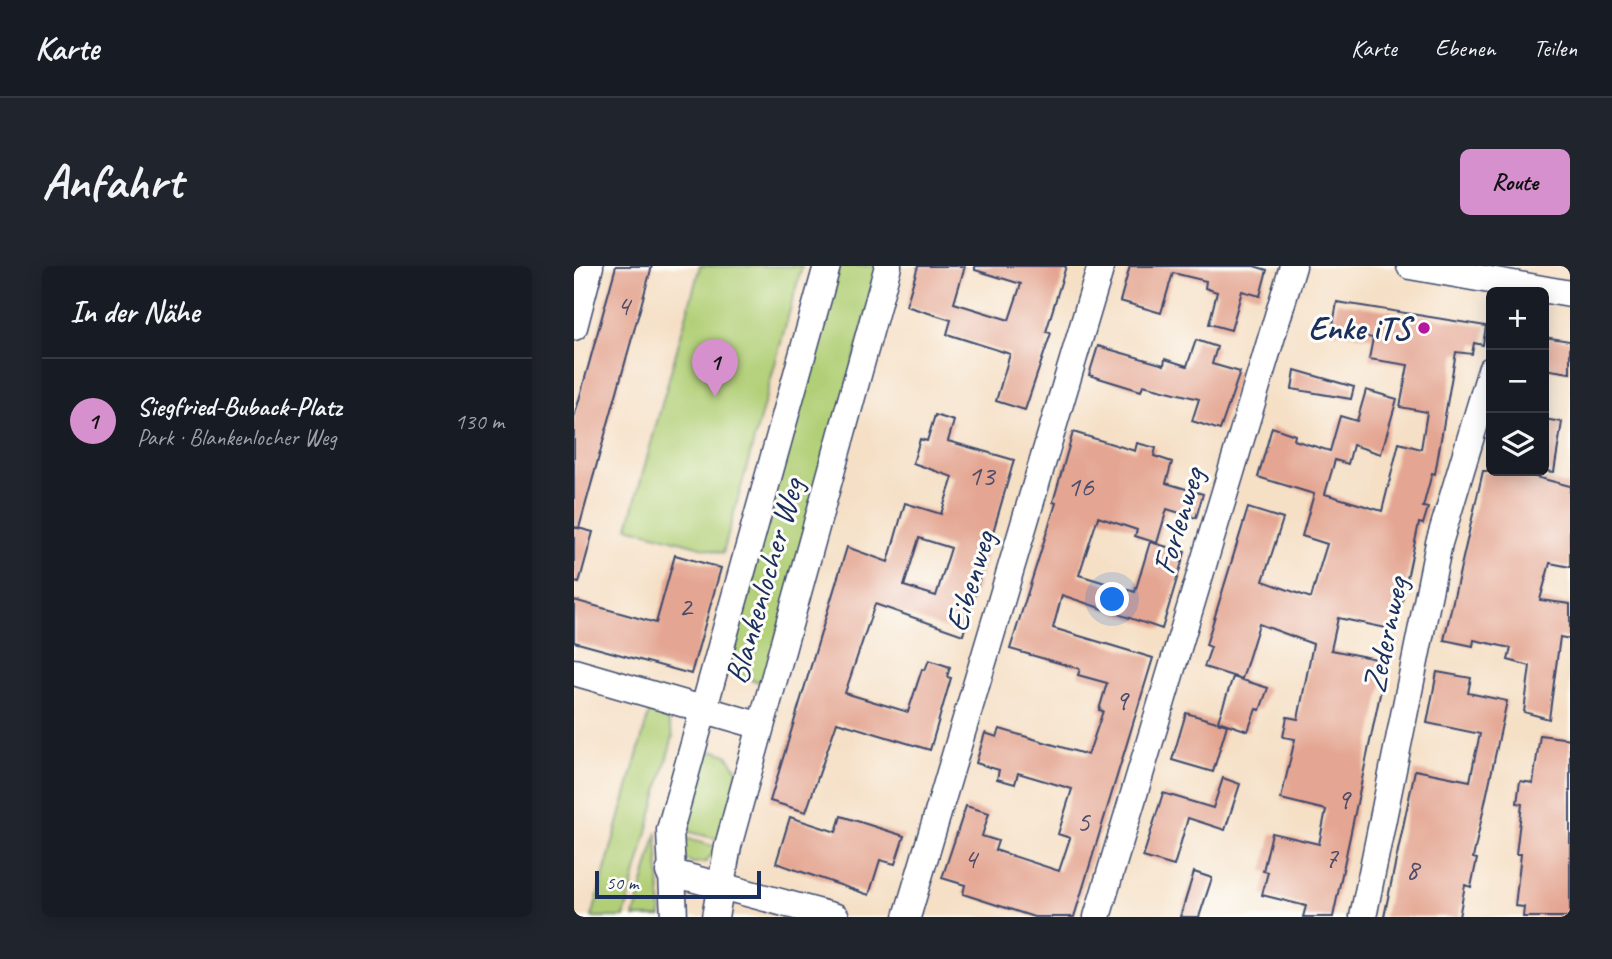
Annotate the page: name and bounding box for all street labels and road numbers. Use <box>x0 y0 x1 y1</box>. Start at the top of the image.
street label: Forlenweg <box>1142 461 1215 579</box>
street label: Blankenlocher Weg <box>715 471 814 688</box>
street label: Eibenweg <box>935 524 1006 636</box>
street label: Zedernweg <box>1352 571 1418 696</box>

